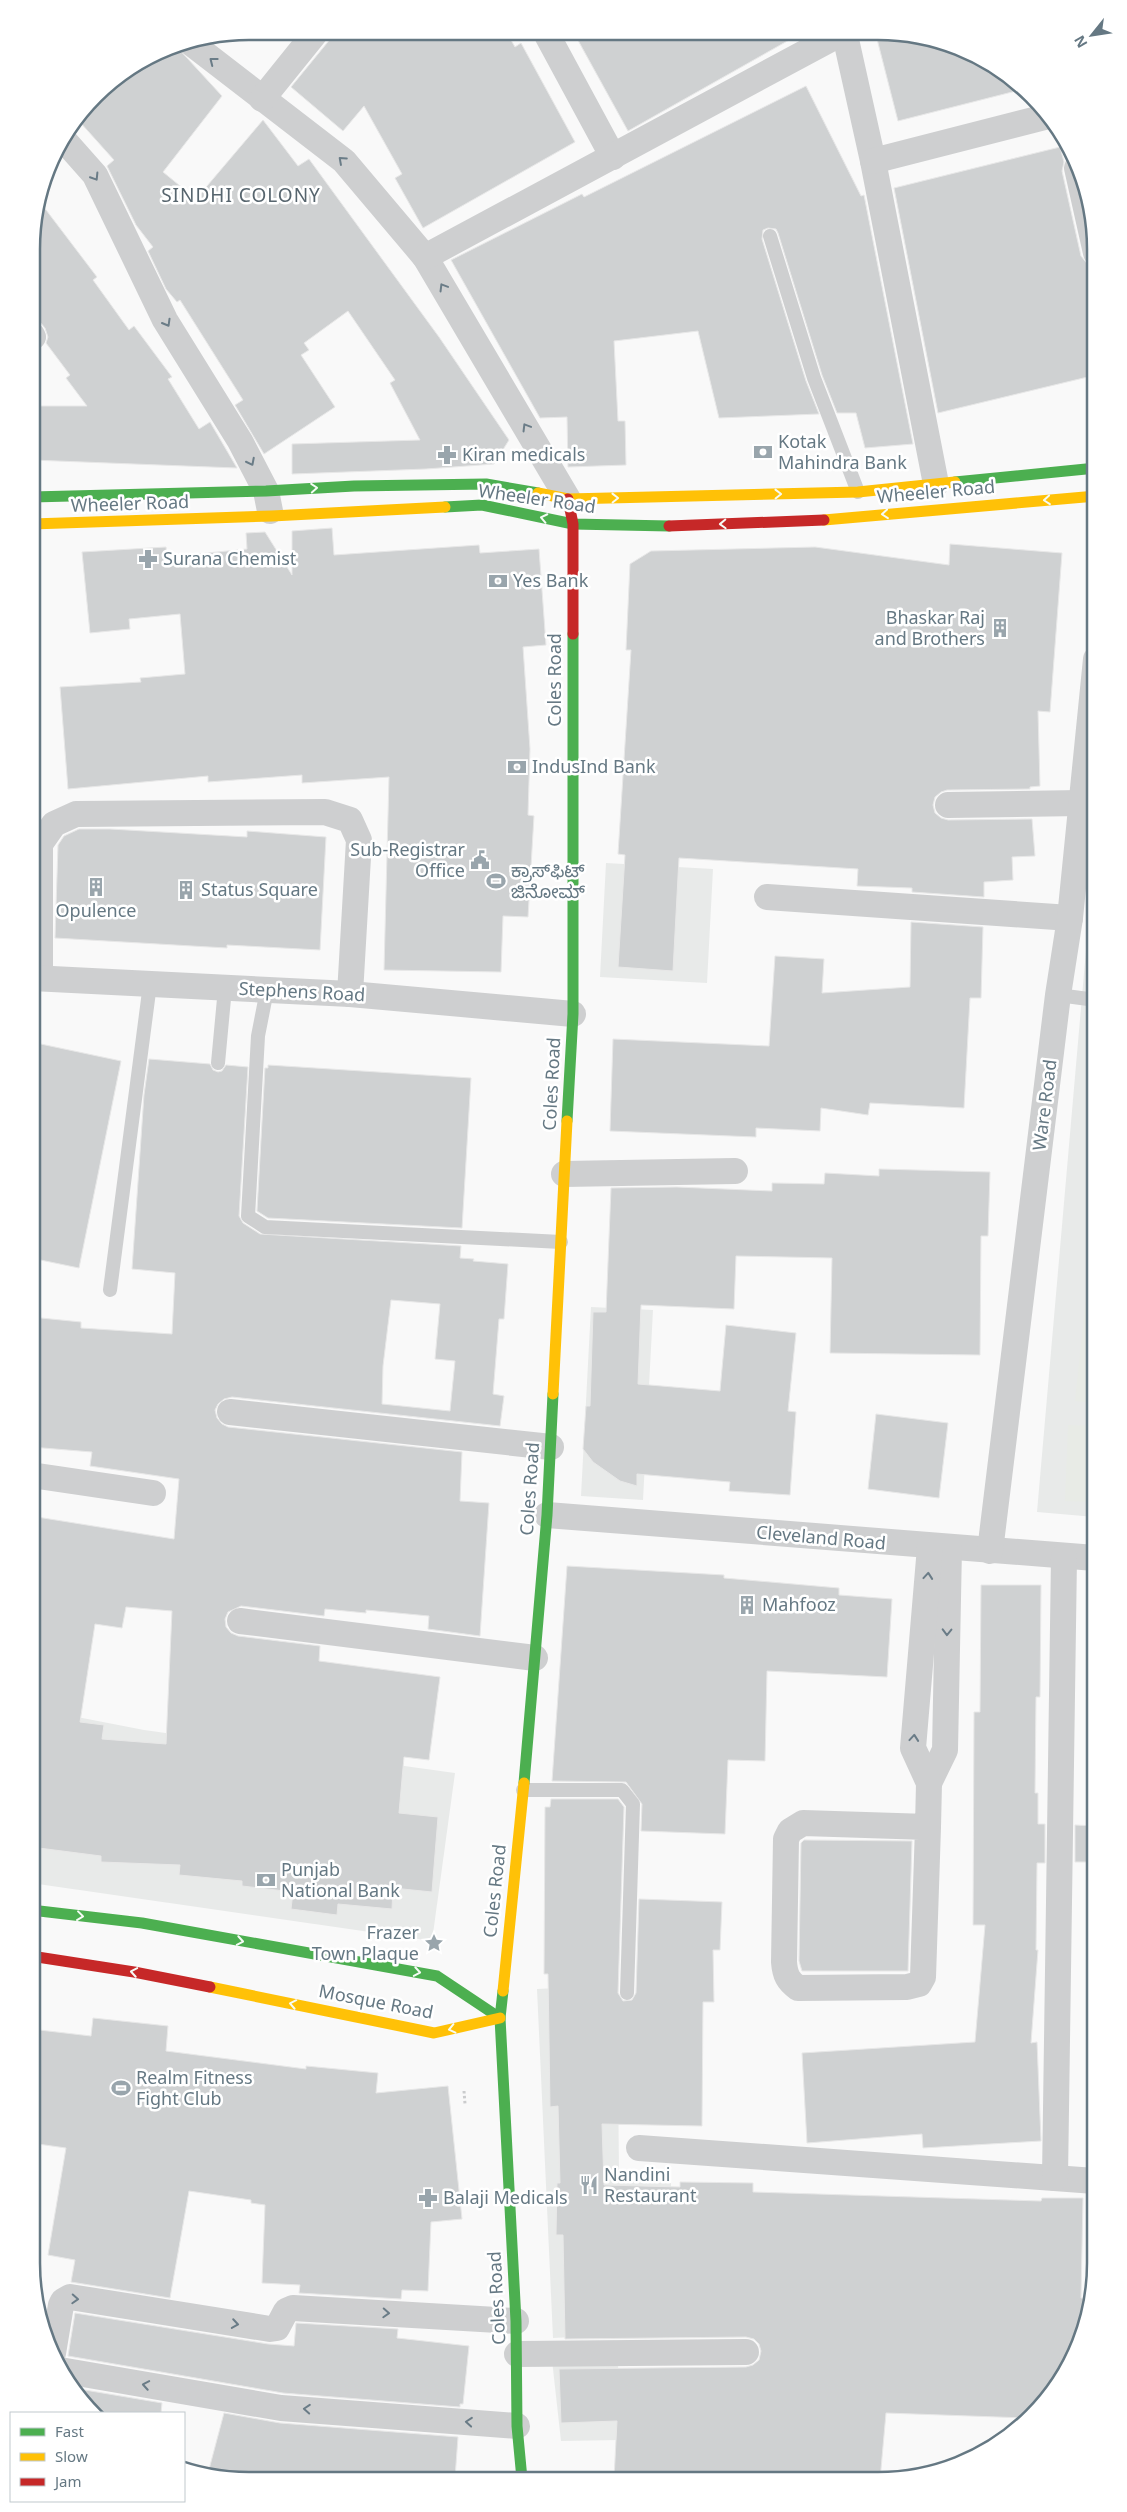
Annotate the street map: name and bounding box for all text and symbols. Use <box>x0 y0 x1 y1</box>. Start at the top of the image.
north arrow <box>1067 10 1117 60</box>
text: N <box>1069 32 1091 51</box>
one-way arrow <box>209 58 219 67</box>
one-way arrow <box>338 157 347 166</box>
one-way arrow <box>89 172 98 181</box>
district label: SINDHI COLONY <box>161 182 321 208</box>
one-way arrow <box>439 284 449 293</box>
one-way arrow <box>161 317 171 326</box>
one-way arrow <box>522 423 532 432</box>
place label: Kotak Mahindra Bank <box>778 429 907 474</box>
bank icon: Kotak Mahindra Bank <box>752 441 774 463</box>
place label: Kiran medicals <box>462 442 585 466</box>
pharmacy icon: Kiran medicals <box>436 444 458 466</box>
one-way arrow <box>245 457 255 466</box>
street label: Wheeler Road <box>876 474 996 508</box>
street label: Wheeler Road <box>477 478 597 518</box>
one-way arrow <box>311 483 319 494</box>
street label: Wheeler Road <box>70 489 190 517</box>
one-way arrow <box>774 489 782 499</box>
one-way arrow <box>612 493 620 503</box>
one-way arrow <box>1043 494 1051 505</box>
one-way arrow <box>881 509 889 520</box>
one-way arrow <box>539 513 548 524</box>
one-way arrow <box>719 519 727 530</box>
place label: Surana Chemist <box>163 546 297 570</box>
pharmacy icon: Surana Chemist <box>137 548 159 570</box>
place label: Yes Bank <box>513 568 589 592</box>
bank icon: Yes Bank <box>487 570 509 592</box>
place label: Bhaskar Raj and Brothers <box>875 605 985 650</box>
building icon: Bhaskar Raj and Brothers <box>989 617 1011 639</box>
street label: Coles Road <box>542 633 566 727</box>
place label: IndusInd Bank <box>532 754 656 778</box>
bank icon: IndusInd Bank <box>506 756 528 778</box>
place label: Sub-Registrar Office <box>350 837 466 882</box>
public building icon: Sub-Registrar Office <box>469 849 491 871</box>
place label: ಕ್ರಾಸ್‌ಫಿಟ್ ಜಿನೋಮ್ <box>511 858 586 903</box>
sports icon: ಕ್ರಾಸ್‌ಫಿಟ್ ಜಿನೋಮ್ <box>485 870 507 892</box>
building icon: Opulence <box>85 876 107 898</box>
place label: Status Square <box>201 877 318 901</box>
building icon: Status Square <box>175 879 197 901</box>
place label: Opulence <box>56 898 136 922</box>
street label: Stephens Road <box>238 976 366 1006</box>
street label: Coles Road <box>537 1037 565 1131</box>
street label: Ware Road <box>1027 1058 1062 1152</box>
street label: Coles Road <box>514 1441 544 1536</box>
street label: Cleveland Road <box>755 1519 887 1555</box>
one-way arrow <box>922 1571 933 1579</box>
place label: Mahfooz <box>762 1592 836 1616</box>
building icon: Mahfooz <box>736 1594 758 1616</box>
one-way arrow <box>942 1628 952 1636</box>
one-way arrow <box>908 1733 919 1741</box>
street label: Coles Road <box>477 1843 511 1939</box>
place label: Punjab National Bank <box>281 1857 400 1902</box>
bank icon: Punjab National Bank <box>255 1869 277 1891</box>
one-way arrow <box>76 1910 84 1921</box>
place label: Frazer Town Plaque <box>312 1920 420 1965</box>
place icon: Frazer Town Plaque <box>423 1932 445 1954</box>
one-way arrow <box>236 1935 245 1945</box>
one-way arrow <box>129 1967 138 1977</box>
one-way arrow <box>413 1967 422 1977</box>
street label: Mosque Road <box>317 1978 435 2024</box>
one-way arrow <box>288 1999 297 2010</box>
one-way arrow <box>448 2023 456 2034</box>
place label: Realm Fitness Fight Club <box>136 2065 253 2110</box>
sports icon: Realm Fitness Fight Club <box>110 2077 132 2099</box>
place label: Nandini Restaurant <box>604 2162 697 2207</box>
restaurant icon: Nandini Restaurant <box>578 2174 600 2196</box>
place label: Balaji Medicals <box>443 2185 568 2209</box>
pharmacy icon: Balaji Medicals <box>417 2187 439 2209</box>
street label: Coles Road <box>482 2251 510 2345</box>
one-way arrow <box>71 2293 79 2304</box>
one-way arrow <box>382 2308 390 2319</box>
one-way arrow <box>231 2318 240 2328</box>
one-way arrow <box>142 2380 151 2390</box>
one-way arrow <box>302 2404 310 2415</box>
legend <box>10 2412 185 2502</box>
one-way arrow <box>464 2416 472 2427</box>
text: Fast <box>55 2421 84 2441</box>
text: Slow <box>55 2446 88 2466</box>
text: Jam <box>53 2471 82 2491</box>

